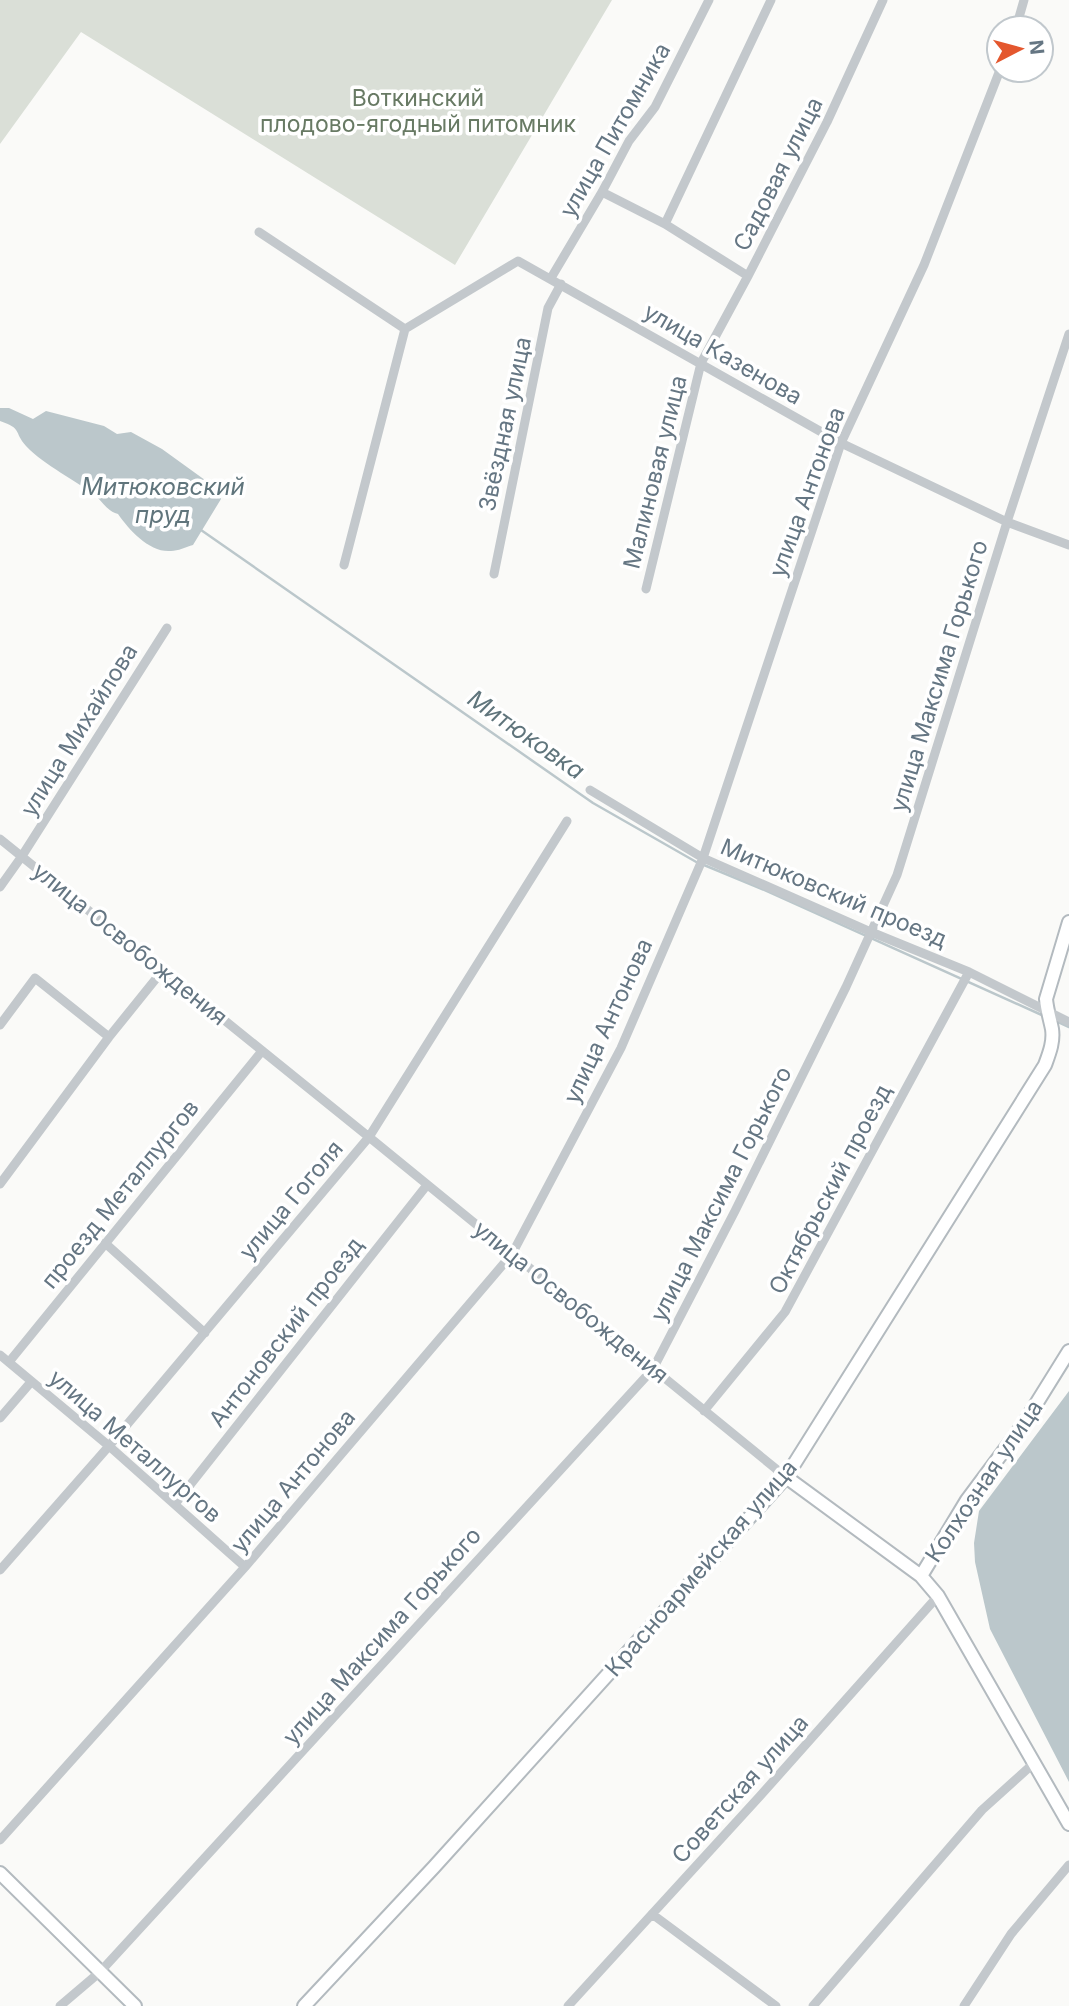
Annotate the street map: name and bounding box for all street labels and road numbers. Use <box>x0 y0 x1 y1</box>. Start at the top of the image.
street label: улица Питомника <box>554 38 676 222</box>
street label: Садовая улица <box>727 93 829 255</box>
street label: улица Казенова <box>639 297 807 411</box>
street label: Звёздная улица <box>473 334 537 514</box>
street label: Малиновая улица <box>617 372 693 572</box>
street label: улица Антонова <box>763 403 851 581</box>
street label: улица Максима Горького <box>884 537 994 815</box>
street label: улица Михайлова <box>15 639 143 821</box>
street label: Митюковский проезд <box>716 833 952 953</box>
street label: улица Освобождения <box>27 857 233 1031</box>
street label: улица Антонова <box>558 934 658 1108</box>
street label: улица Максима Горького <box>644 1062 798 1326</box>
street label: Октябрьский проезд <box>763 1079 897 1299</box>
street label: проезд Металлургов <box>35 1094 205 1294</box>
street label: улица Гоголя <box>233 1135 349 1265</box>
street label: улица Освобождения <box>468 1215 674 1389</box>
street label: Антоновский проезд <box>203 1231 369 1433</box>
street label: улица Металлургов <box>43 1364 227 1528</box>
street label: Колхозная улица <box>919 1394 1049 1568</box>
street label: улица Антонова <box>225 1404 361 1558</box>
street label: Красноармейская улица <box>599 1454 803 1682</box>
street label: улица Максима Горького <box>277 1522 487 1750</box>
street label: Советская улица <box>666 1709 814 1869</box>

